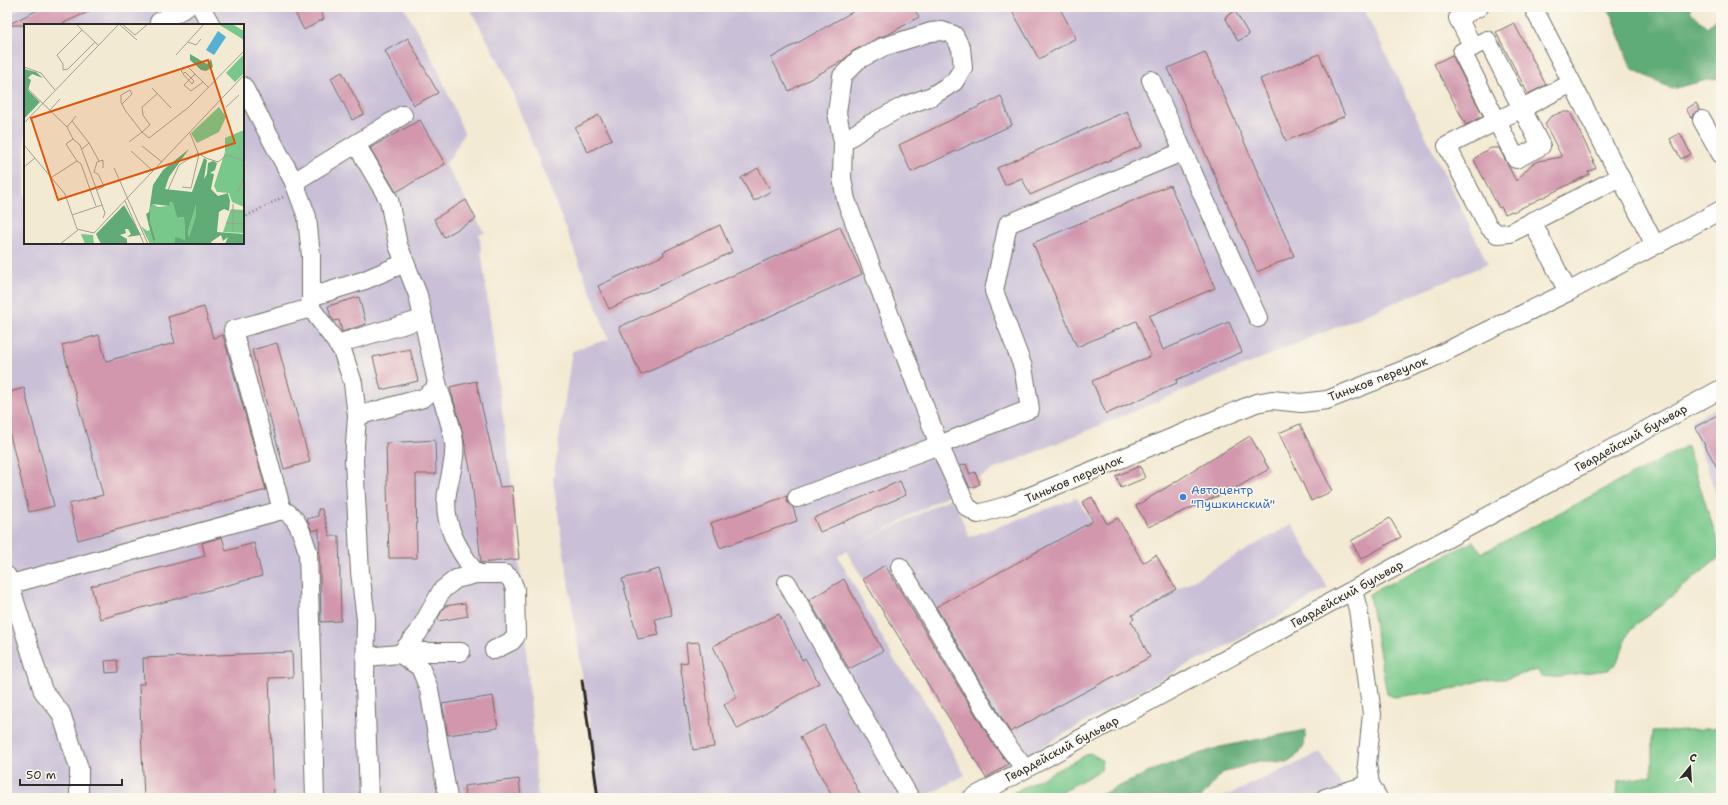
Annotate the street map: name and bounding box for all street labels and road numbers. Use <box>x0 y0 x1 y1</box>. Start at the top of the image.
street label: Тиньков переулок <box>1326 352 1431 405</box>
street label: Гвардейский бульвар <box>1572 400 1690 476</box>
street label: Тиньков переулок <box>1022 451 1126 507</box>
street label: Гвардейский бульвар <box>1288 556 1406 632</box>
street label: Гвардейский бульвар <box>1002 712 1122 786</box>

